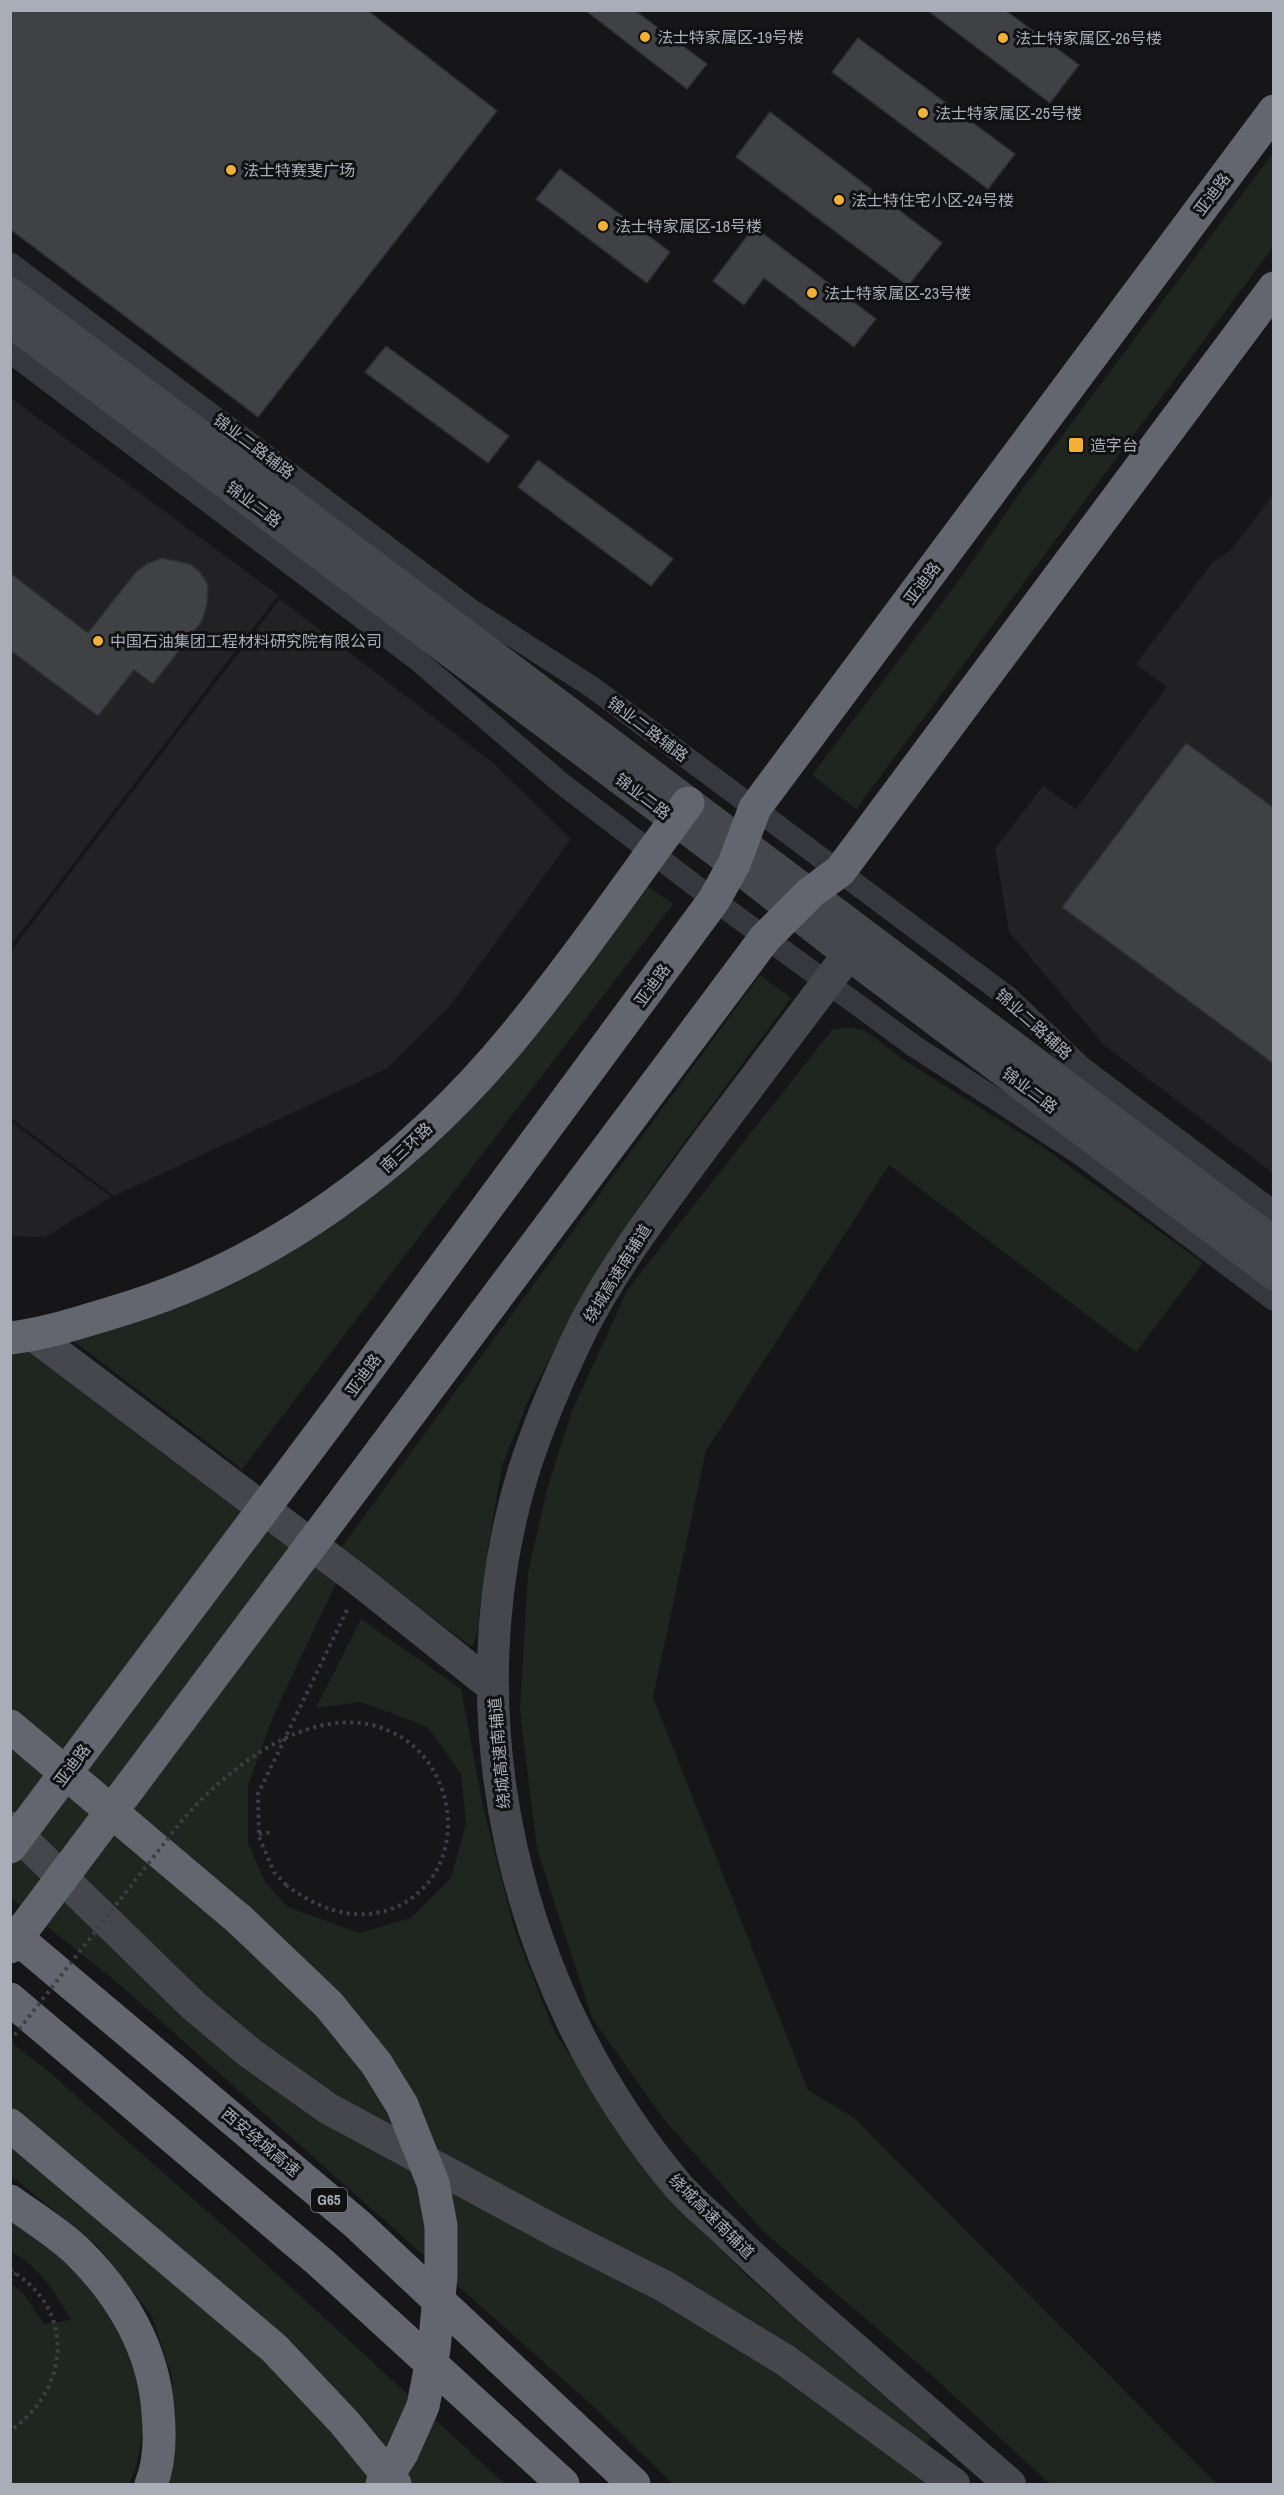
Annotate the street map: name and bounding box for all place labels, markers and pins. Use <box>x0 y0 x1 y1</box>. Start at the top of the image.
place label: 法士特家属区-19号楼 <box>657 26 804 48</box>
place label: 法士特家属区-26号楼 <box>1015 27 1162 49</box>
marker: 法士特家属区-19号楼 <box>638 30 652 44</box>
marker: 法士特家属区-26号楼 <box>996 31 1010 45</box>
place label: 法士特家属区-25号楼 <box>935 102 1082 124</box>
marker: 法士特家属区-25号楼 <box>916 106 930 120</box>
place label: 法士特赛斐广场 <box>243 159 355 181</box>
marker: 法士特赛斐广场 <box>224 163 238 177</box>
place label: 法士特住宅小区-24号楼 <box>851 189 1014 211</box>
marker: 法士特住宅小区-24号楼 <box>832 193 846 207</box>
place label: 法士特家属区-18号楼 <box>615 215 762 237</box>
marker: 法士特家属区-18号楼 <box>596 219 610 233</box>
place label: 法士特家属区-23号楼 <box>824 282 971 304</box>
marker: 法士特家属区-23号楼 <box>805 286 819 300</box>
place label: 造字台 <box>1090 434 1138 456</box>
marker: 造字台 <box>1067 436 1085 454</box>
place label: 中国石油集团工程材料研究院有限公司 <box>110 630 382 652</box>
marker: 中国石油集团工程材料研究院有限公司 <box>91 634 105 648</box>

